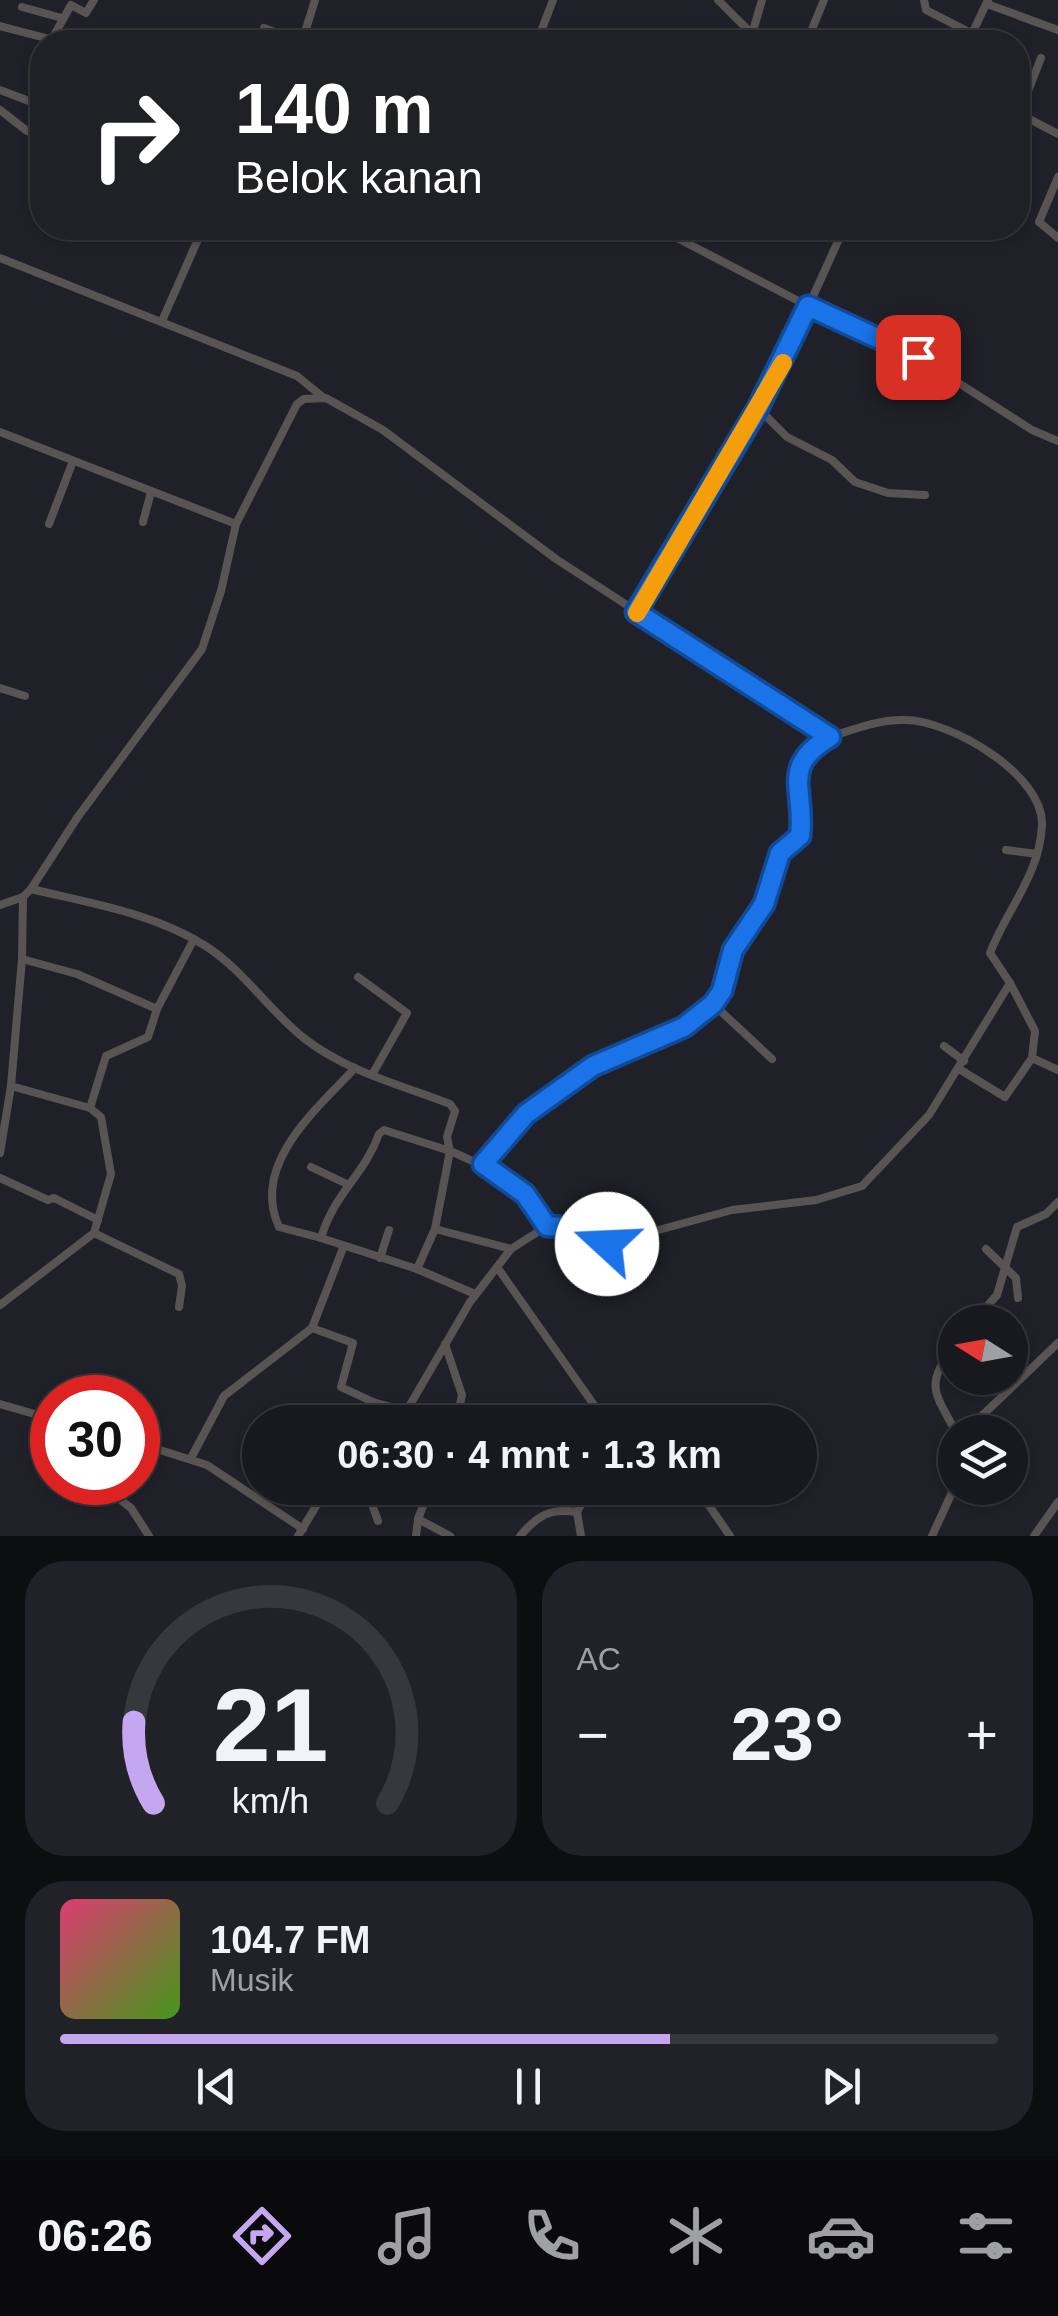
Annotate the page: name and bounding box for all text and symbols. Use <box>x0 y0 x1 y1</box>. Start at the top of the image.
icon: right <box>70 70 200 200</box>
text: 140 m <box>235 70 433 148</box>
text: Belok kanan <box>235 152 483 203</box>
pin <box>876 315 961 400</box>
icon: arrive <box>891 330 946 385</box>
position arrow <box>555 1192 659 1296</box>
north arrow <box>938 1305 1028 1395</box>
map controls <box>938 1305 1028 1505</box>
speed limit sign: 30 <box>30 1375 160 1505</box>
button: layers <box>938 1415 1028 1505</box>
text: 06:30 · 4 mnt · 1.3 km <box>337 1434 722 1476</box>
text: AC <box>577 1641 621 1677</box>
text: 21 <box>213 1667 329 1783</box>
text: 23° <box>731 1692 844 1776</box>
text: − <box>577 1704 609 1766</box>
text: + <box>966 1704 998 1766</box>
text: km/h <box>232 1781 309 1821</box>
text: 104.7 FM <box>210 1919 371 1961</box>
text: Musik <box>210 1962 294 1998</box>
icon: previous <box>189 2059 244 2114</box>
icon: pause <box>501 2059 556 2114</box>
icon: next <box>814 2059 869 2114</box>
icon: directions <box>227 2201 297 2271</box>
icon: music <box>372 2201 442 2271</box>
icon: phone <box>517 2201 587 2271</box>
icon: climate <box>661 2201 731 2271</box>
icon: car <box>806 2201 876 2271</box>
icon: filters <box>951 2201 1021 2271</box>
text: 06:26 <box>37 2210 152 2261</box>

